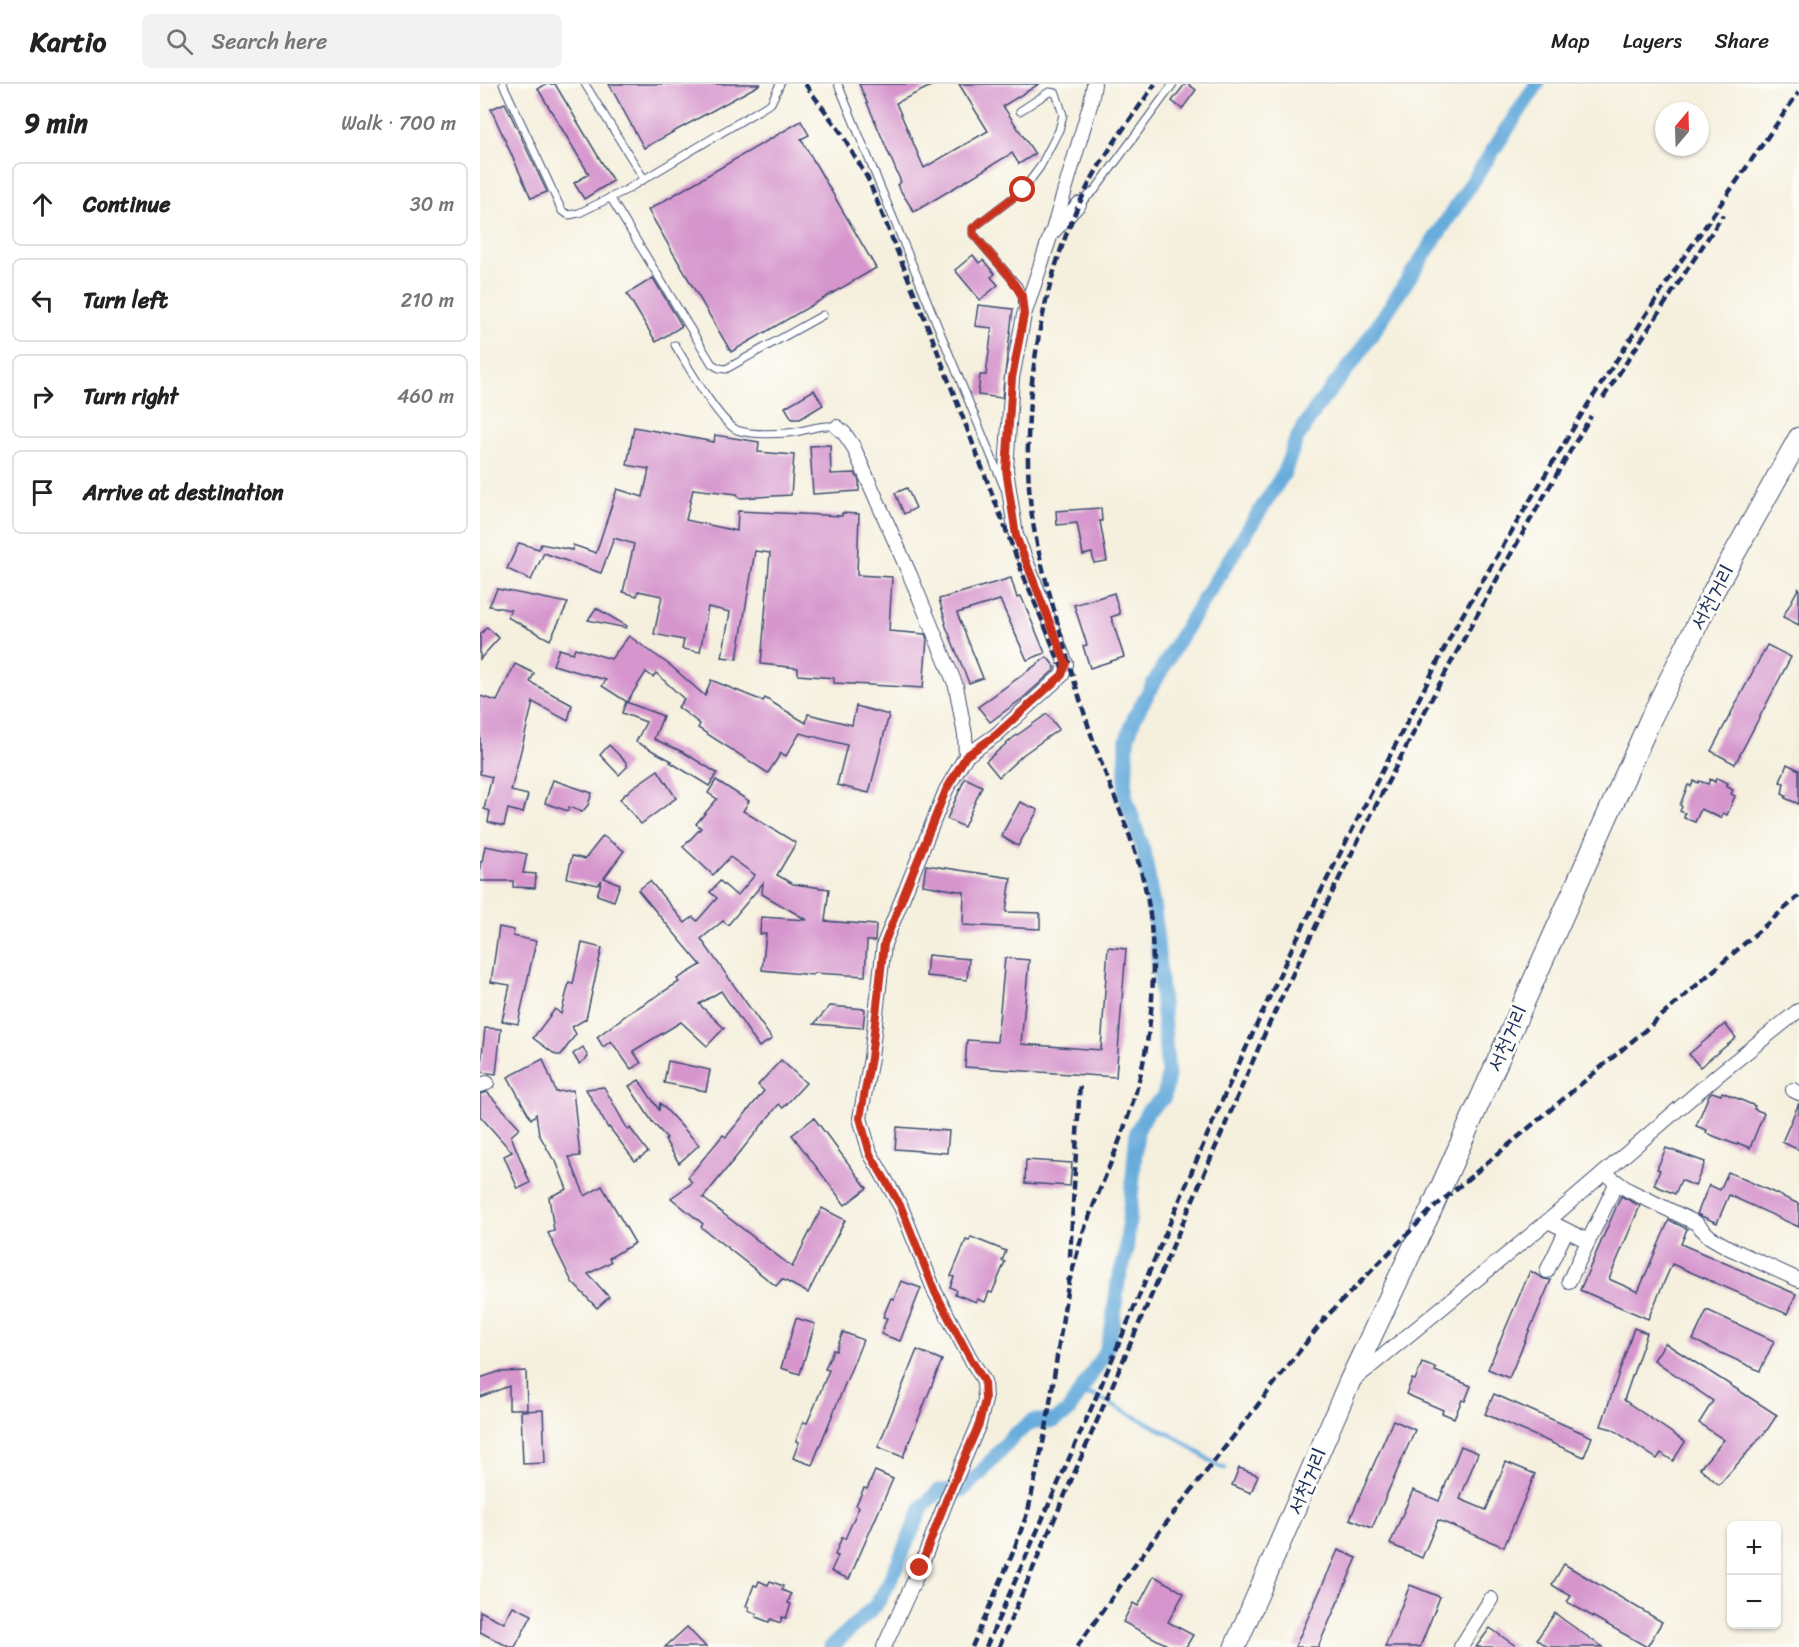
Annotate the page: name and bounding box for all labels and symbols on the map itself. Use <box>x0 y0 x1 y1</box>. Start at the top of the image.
north arrow <box>1655 102 1709 156</box>
route start <box>1009 176 1035 202</box>
street label: 서천거리 <box>1678 557 1746 637</box>
street label: 서천거리 <box>1475 998 1539 1078</box>
street label: 서천거리 <box>1275 1441 1339 1521</box>
route end <box>906 1554 932 1580</box>

